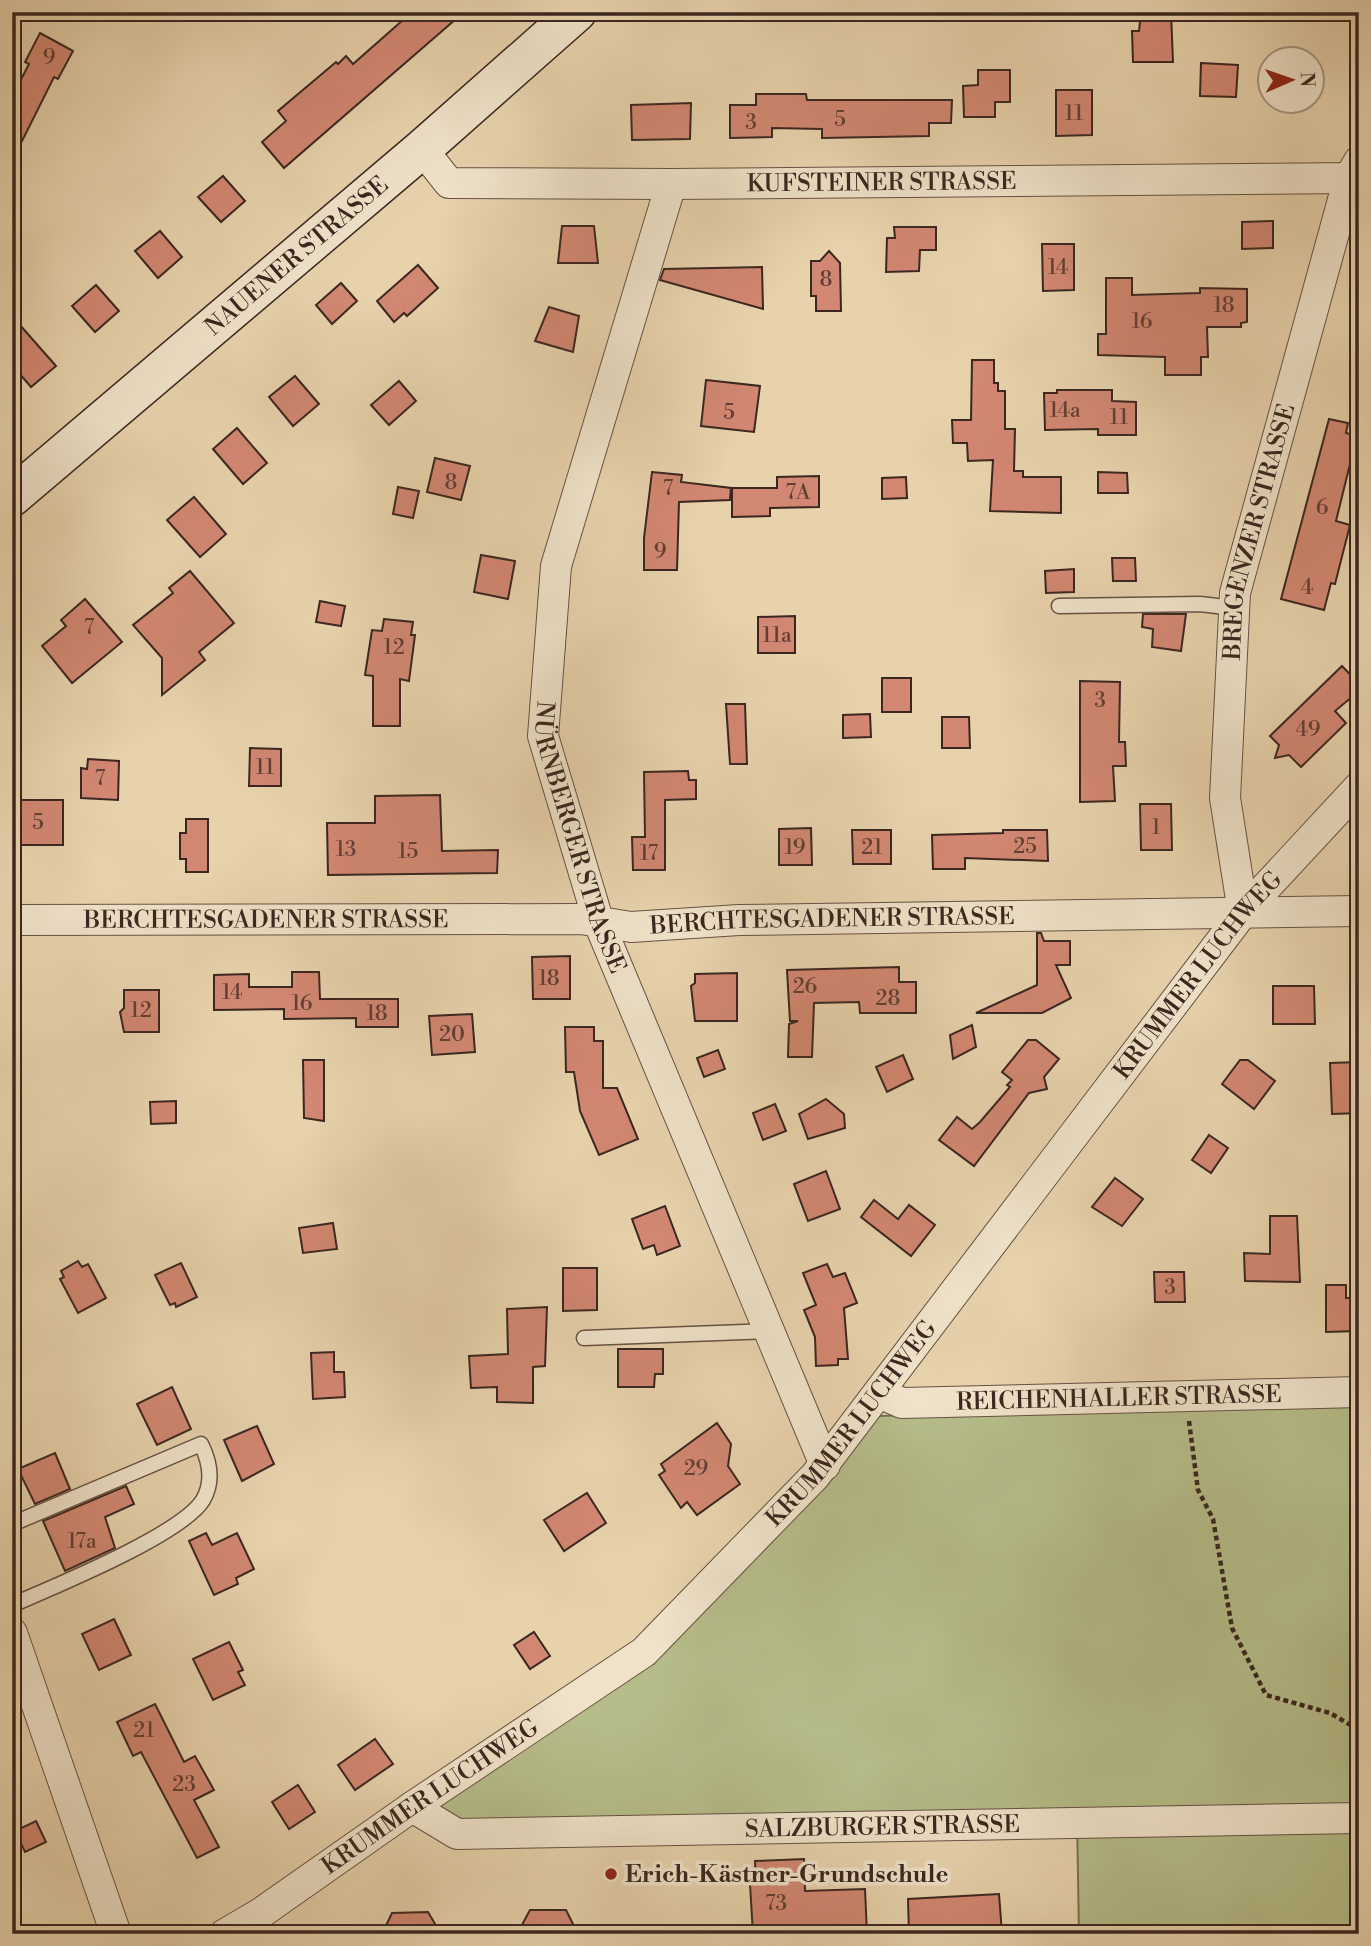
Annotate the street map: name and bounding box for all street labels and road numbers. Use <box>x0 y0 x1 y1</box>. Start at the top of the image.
street label: KUFSTEINER STRASSE <box>747 167 1017 199</box>
street label: NAUENER STRASSE <box>199 170 395 343</box>
street label: BREGENZER STRASSE <box>1218 401 1302 662</box>
street label: NÜRNBERGER STRASSE <box>527 700 632 978</box>
street label: KRUMMER LUCHWEG <box>1107 865 1289 1086</box>
street label: BERCHTESGADENER STRASSE <box>648 902 1015 942</box>
street label: BERCHTESGADENER STRASSE <box>82 905 449 936</box>
street label: KRUMMER LUCHWEG <box>760 1315 944 1534</box>
street label: REICHENHALLER STRASSE <box>956 1380 1282 1418</box>
street label: KRUMMER LUCHWEG <box>316 1712 545 1882</box>
street label: SALZBURGER STRASSE <box>745 1810 1020 1845</box>

